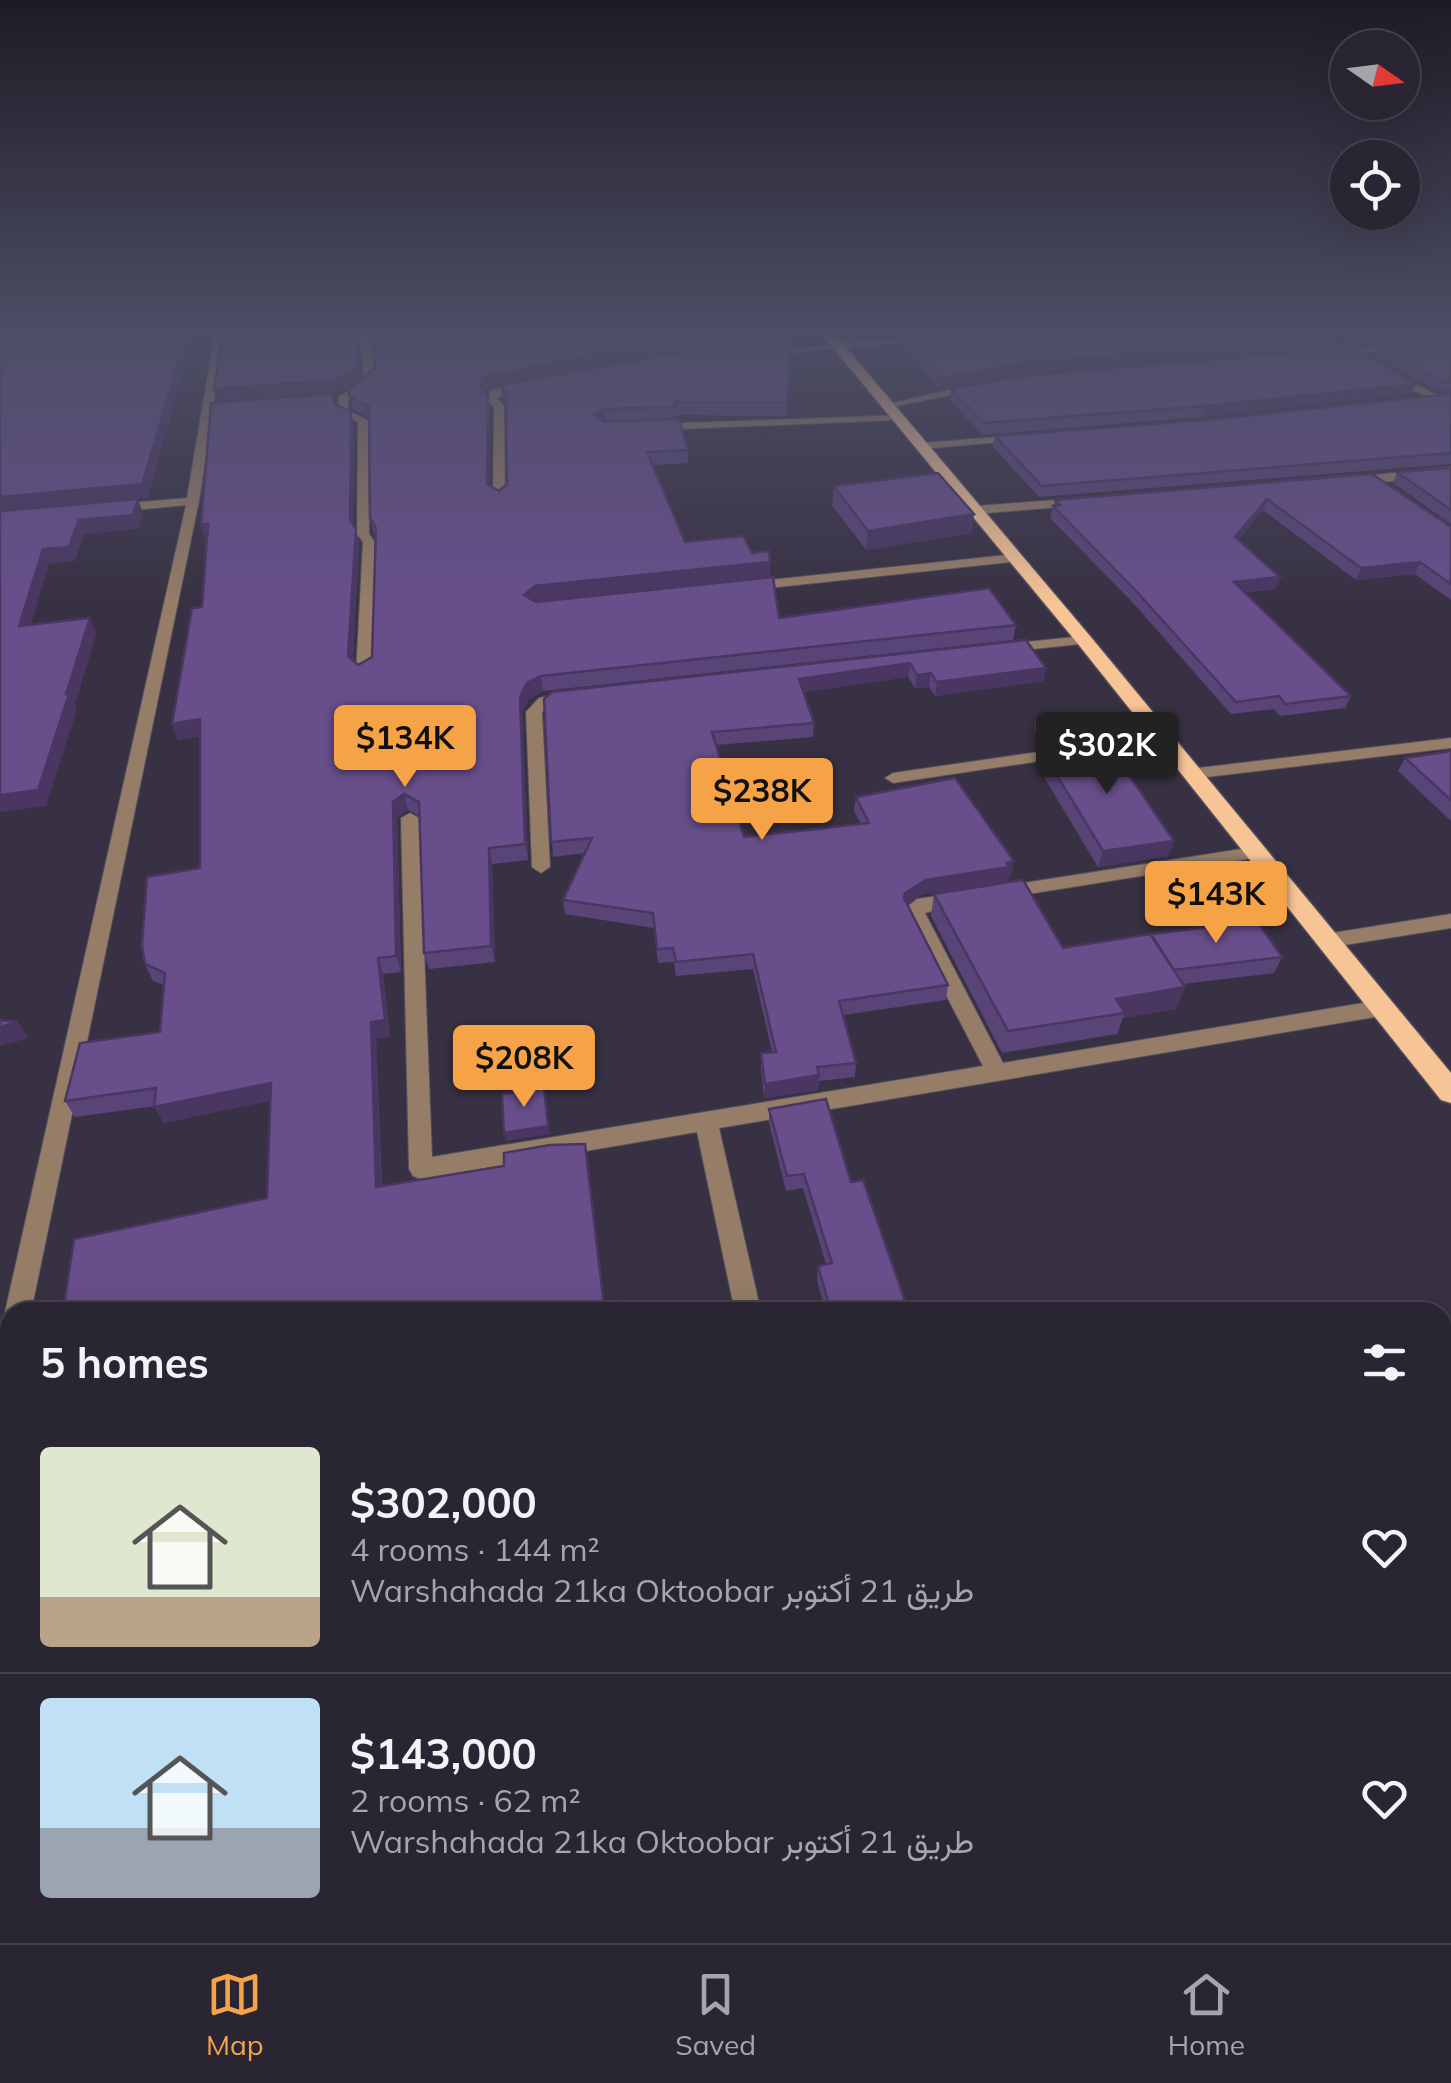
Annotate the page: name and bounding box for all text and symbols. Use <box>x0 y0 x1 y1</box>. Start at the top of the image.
north arrow <box>1330 30 1420 120</box>
map controls <box>1330 30 1420 230</box>
button: locate <box>1330 140 1420 230</box>
pin: $134K <box>335 705 475 790</box>
pin: $302K <box>1037 712 1177 797</box>
text: $134K <box>356 717 454 757</box>
text: $302K <box>1058 724 1156 764</box>
pin: $238K <box>692 758 832 843</box>
text: $238K <box>713 770 811 810</box>
pin: $143K <box>1146 861 1286 946</box>
text: $143K <box>1167 873 1265 913</box>
pin: $208K <box>454 1025 594 1110</box>
text: $208K <box>475 1037 573 1077</box>
icon: filters <box>1357 1335 1412 1390</box>
text: 5 homes <box>40 1336 209 1389</box>
text: $302,000 <box>350 1476 537 1529</box>
icon: home <box>120 1487 240 1607</box>
icon: heart <box>1357 1520 1412 1575</box>
text: 4 rooms · 144 m² <box>350 1529 600 1569</box>
text: Warshahada 21ka Oktoobar طريق 21 أكتوبر <box>350 1570 974 1610</box>
text: $143,000 <box>350 1727 537 1780</box>
icon: home <box>120 1738 240 1858</box>
icon: heart <box>1357 1771 1412 1826</box>
text: 2 rooms · 62 m² <box>350 1780 581 1820</box>
text: Warshahada 21ka Oktoobar طريق 21 أكتوبر <box>350 1821 974 1861</box>
tab: Map <box>206 1967 264 2062</box>
tab: Saved <box>675 1967 756 2062</box>
tab: Home <box>1168 1967 1245 2062</box>

